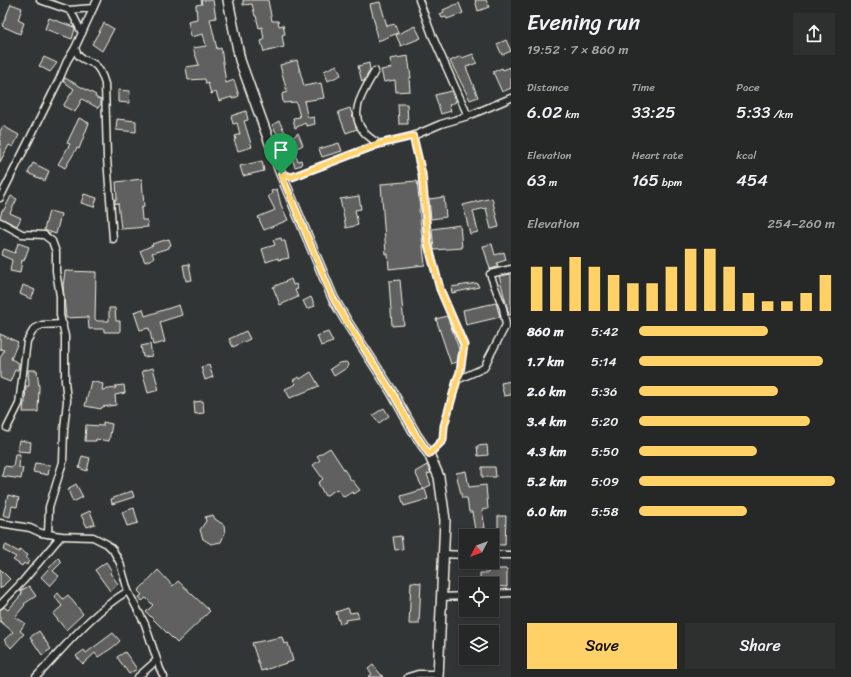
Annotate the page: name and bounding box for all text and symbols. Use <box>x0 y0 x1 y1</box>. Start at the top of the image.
text: Evening run <box>527 3 640 42</box>
button: share <box>793 13 835 55</box>
text: 19:52 · 7 × 860 m <box>527 38 628 61</box>
text: Distance <box>527 78 569 97</box>
text: Time <box>632 78 655 97</box>
text: Pace <box>736 78 760 97</box>
text: 6.02 <box>527 97 562 127</box>
text: 33:25 <box>632 97 676 127</box>
text: 5:33 <box>736 97 771 127</box>
text: km <box>562 105 580 124</box>
text: /km <box>771 105 793 124</box>
pin <box>264 133 298 174</box>
icon: arrive <box>270 139 292 161</box>
text: Elevation <box>527 146 572 165</box>
text: Heart rate <box>632 146 683 165</box>
text: kcal <box>736 146 756 165</box>
text: 63 <box>527 165 546 195</box>
text: 165 <box>632 165 659 195</box>
text: 454 <box>736 165 768 195</box>
text: m <box>546 173 557 192</box>
text: bpm <box>659 173 682 192</box>
text: Elevation <box>527 212 580 235</box>
text: 254–260 m <box>768 212 835 235</box>
text: 860 m <box>527 320 564 343</box>
text: 5:42 <box>591 320 619 343</box>
text: 1.7 km <box>527 350 564 373</box>
text: 5:14 <box>591 350 617 373</box>
text: 2.6 km <box>527 380 566 403</box>
text: 5:36 <box>591 380 617 403</box>
text: 3.4 km <box>527 410 566 433</box>
text: 5:20 <box>591 410 619 433</box>
text: 4.3 km <box>527 440 566 463</box>
text: 5:50 <box>591 440 619 463</box>
text: 5.2 km <box>527 470 567 493</box>
text: 5:09 <box>591 470 619 493</box>
text: 6.0 km <box>527 500 567 523</box>
text: 5:58 <box>591 500 619 523</box>
north arrow <box>459 529 499 569</box>
map controls <box>459 529 499 665</box>
button: locate <box>459 577 499 617</box>
button: Save <box>527 623 677 669</box>
button: Share <box>685 623 835 669</box>
button: layers <box>459 625 499 665</box>

